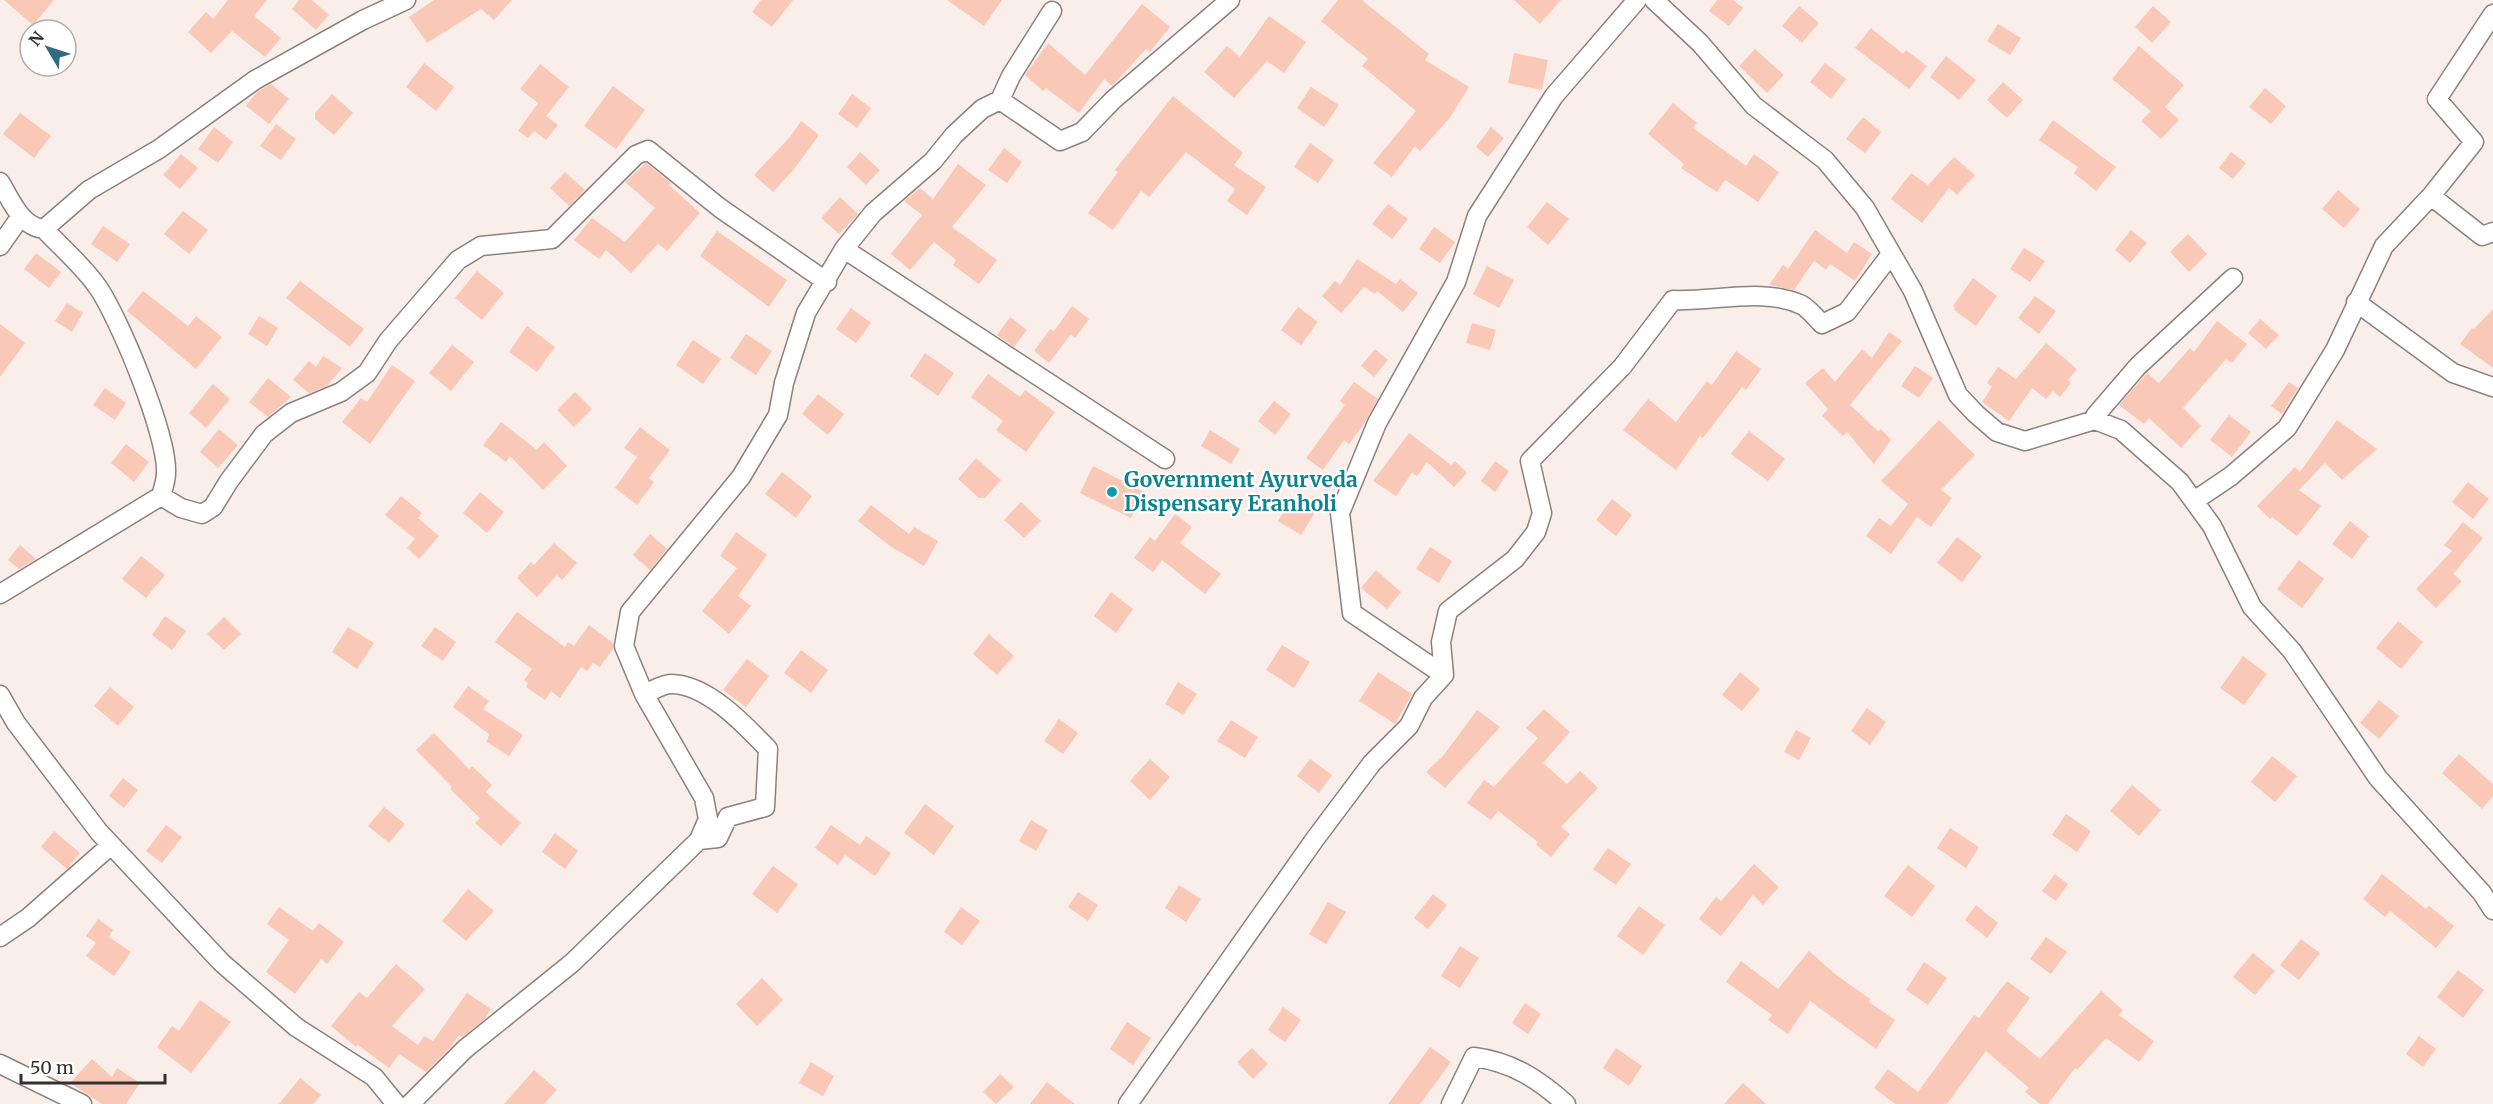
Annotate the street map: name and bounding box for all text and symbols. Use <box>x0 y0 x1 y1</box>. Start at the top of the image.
north arrow <box>18 18 78 78</box>
text: N <box>25 27 48 50</box>
place label: Government Ayurveda Dispensary Eranholi <box>1124 466 1358 517</box>
marker: Government Ayurveda Dispensary Eranholi <box>1105 485 1119 499</box>
scale bar <box>21 1047 165 1085</box>
text: 50 m <box>30 1056 74 1079</box>

